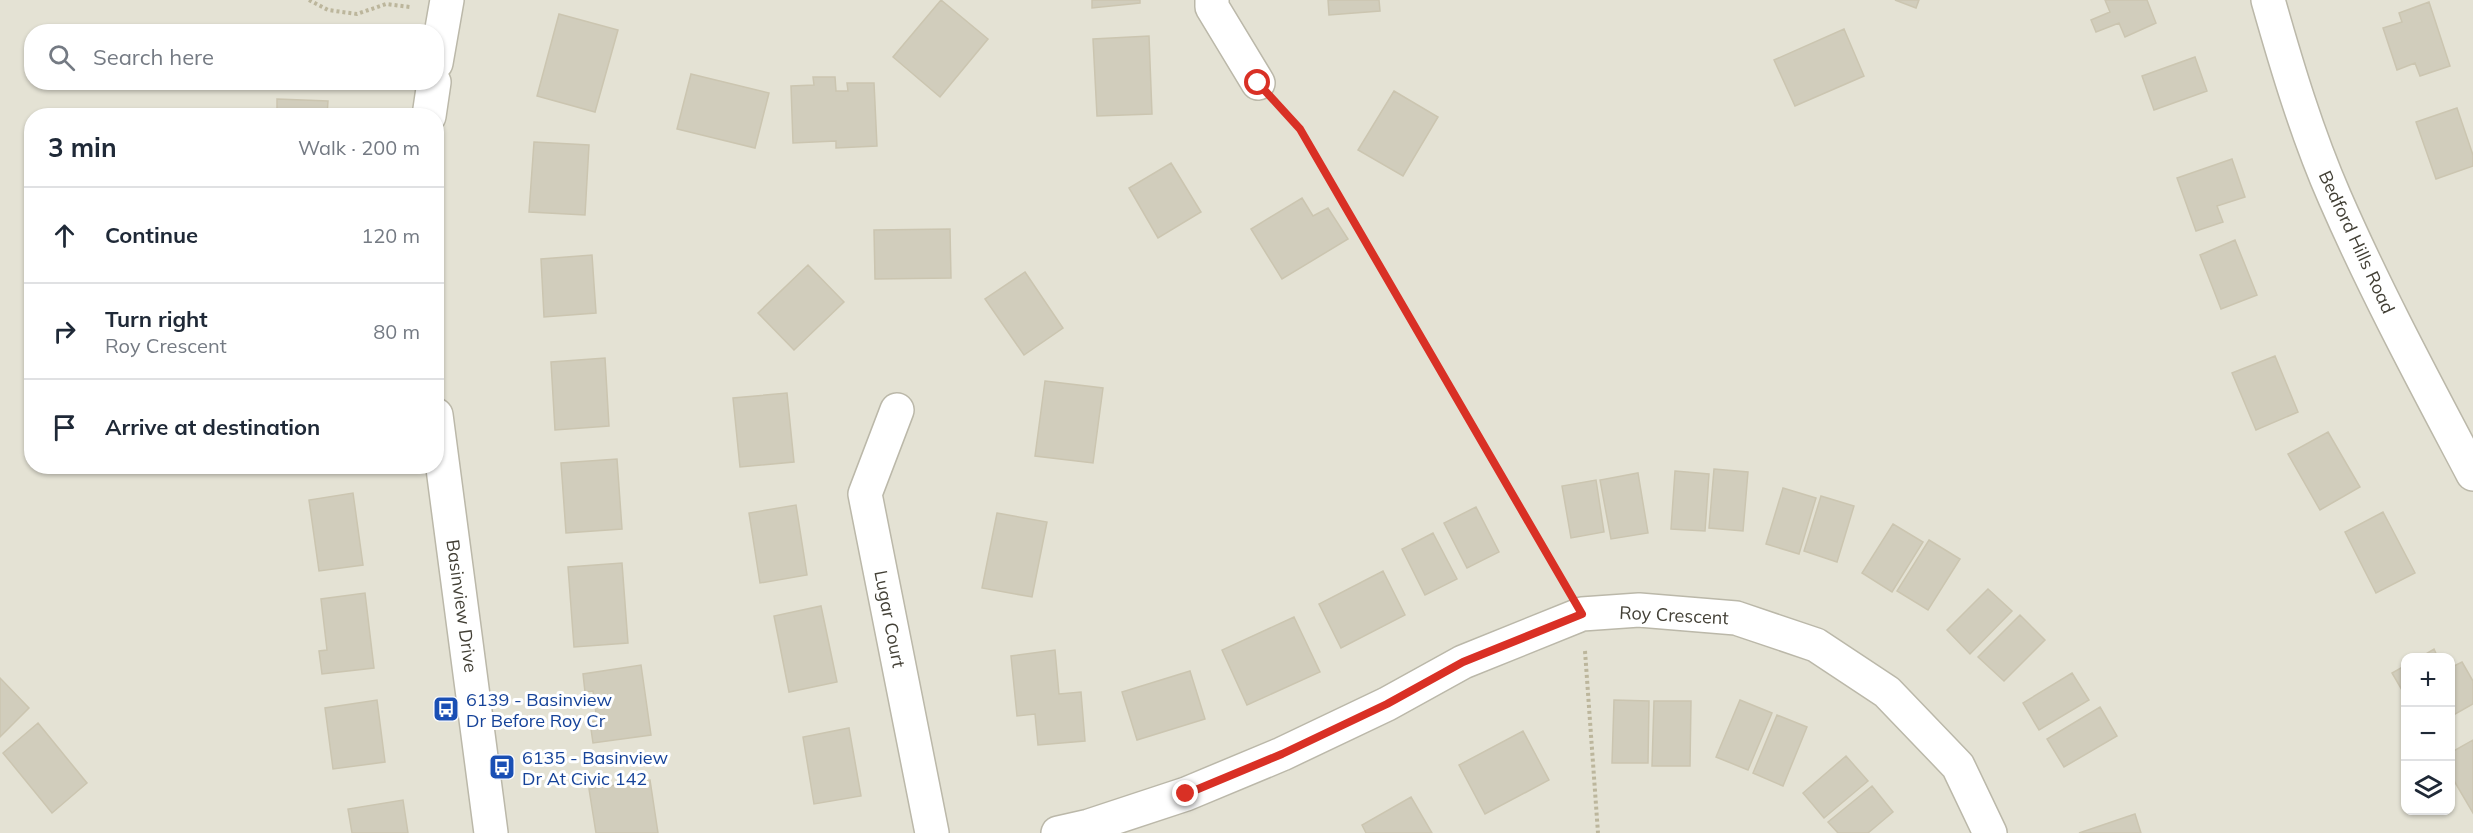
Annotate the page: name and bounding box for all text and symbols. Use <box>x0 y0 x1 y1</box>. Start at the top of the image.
search box <box>24 24 444 90</box>
icon: search <box>45 41 78 74</box>
text: Search here <box>93 43 214 71</box>
route start <box>1244 69 1270 95</box>
text: 3 min <box>48 131 117 164</box>
text: Walk · 200 m <box>298 135 420 160</box>
street label: Bedford Hills Road <box>2314 167 2400 317</box>
icon: ahead <box>48 219 81 252</box>
text: Continue <box>105 221 198 249</box>
text: 120 m <box>361 223 420 248</box>
text: Turn right <box>105 305 208 333</box>
icon: right <box>48 315 81 348</box>
text: 80 m <box>373 319 420 344</box>
text: Roy Crescent <box>105 333 227 358</box>
icon: arrive <box>48 411 81 444</box>
text: Arrive at destination <box>105 413 320 441</box>
street label: Basinview Drive <box>441 538 483 674</box>
street label: Lugar Court <box>869 568 911 670</box>
street label: Roy Crescent <box>1619 601 1729 629</box>
map controls <box>2401 653 2455 815</box>
button: + <box>2401 653 2455 707</box>
place label: 6139 - Basinview Dr Before Roy Cr <box>466 688 613 732</box>
bus stop icon: 6139 - Basinview Dr Before Roy Cr <box>431 694 461 724</box>
button: − <box>2401 707 2455 761</box>
place label: 6135 - Basinview Dr At Civic 142 <box>522 746 669 790</box>
bus stop icon: 6135 - Basinview Dr At Civic 142 <box>487 752 517 782</box>
button: layers <box>2401 761 2455 815</box>
route end <box>1172 780 1198 806</box>

